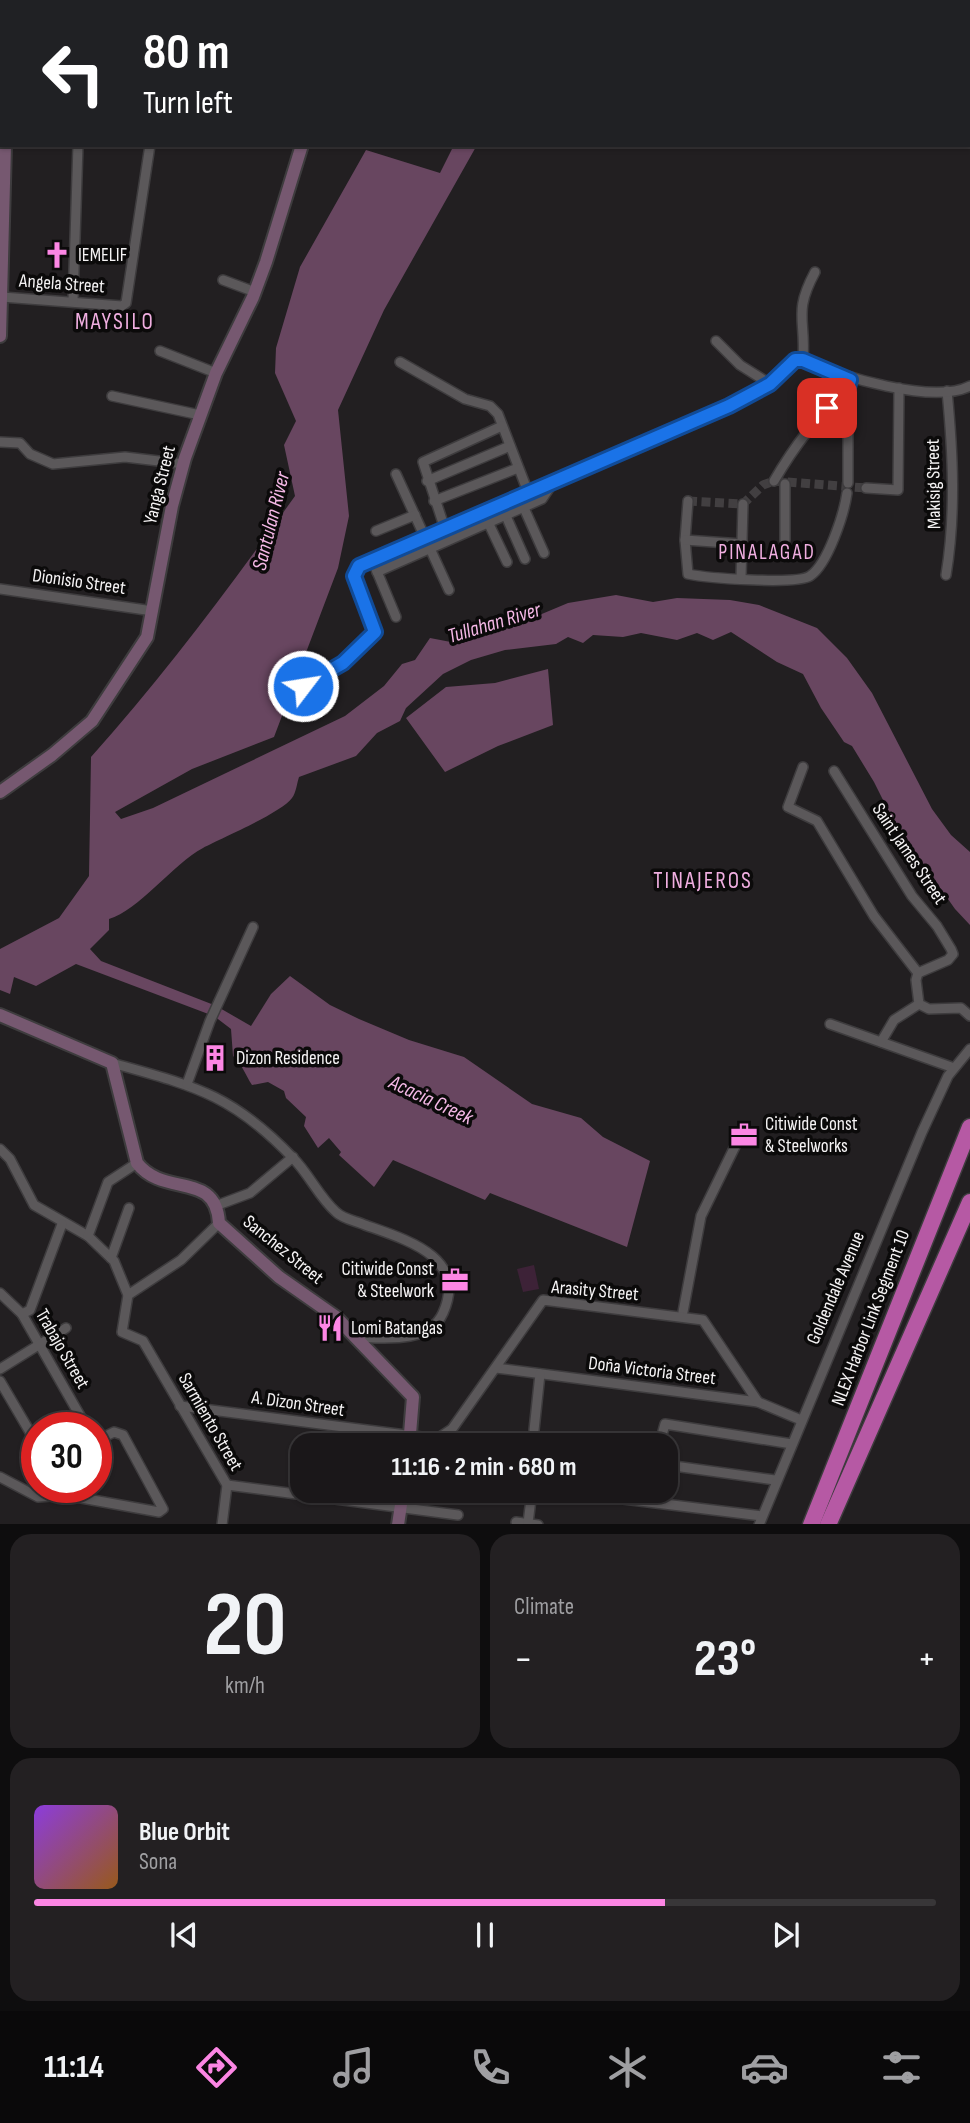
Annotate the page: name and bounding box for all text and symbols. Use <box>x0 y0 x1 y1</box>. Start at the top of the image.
text: 80 m <box>143 24 230 83</box>
icon: left <box>28 28 119 119</box>
text: Turn left <box>143 84 233 123</box>
church icon: IEMELIF <box>42 240 72 270</box>
place label: IEMELIF <box>78 244 127 267</box>
street label: Angela Street <box>17 269 106 298</box>
district label: MAYSILO <box>75 308 155 336</box>
pin <box>797 378 857 438</box>
icon: arrive <box>808 389 846 427</box>
street label: Makisig Street <box>922 438 946 529</box>
street label: Yanga Street <box>139 443 181 527</box>
water label: Santulan River <box>247 468 296 573</box>
district label: PINALAGAD <box>718 540 816 565</box>
street label: Dionisio Street <box>31 564 127 600</box>
water label: Tullahan River <box>444 597 545 649</box>
position arrow <box>266 649 340 723</box>
street label: Saint James Street <box>867 799 951 909</box>
district label: TINAJEROS <box>653 867 753 895</box>
building icon: Dizon Residence <box>200 1043 230 1073</box>
place label: Dizon Residence <box>236 1047 340 1070</box>
water label: Acacia Creek <box>384 1069 478 1131</box>
place label: Citiwide Const & Steelworks <box>765 1113 858 1158</box>
office icon: Citiwide Const & Steelworks <box>729 1120 759 1150</box>
street label: Sanchez Street <box>238 1211 328 1290</box>
street label: NLEX Harbor Link Segment 10 <box>827 1227 915 1409</box>
street label: Goldendale Avenue <box>802 1228 870 1348</box>
place label: Citiwide Const & Steelwork <box>341 1258 435 1303</box>
office icon: Citiwide Const & Steelwork <box>440 1265 470 1295</box>
street label: Arasity Street <box>549 1276 640 1306</box>
street label: Trabajo Street <box>30 1305 94 1393</box>
restaurant icon: Lomi Batangas <box>315 1313 345 1343</box>
place label: Lomi Batangas <box>351 1317 443 1340</box>
street label: Doña Victoria Street <box>587 1352 717 1390</box>
street label: Sarmiento Street <box>173 1369 247 1475</box>
street label: A. Dizon Street <box>249 1386 346 1422</box>
speed limit sign: 30 <box>21 1412 112 1503</box>
text: 11:16 · 2 min · 680 m <box>392 1452 577 1483</box>
text: 20 <box>203 1572 287 1681</box>
text: Climate <box>514 1593 574 1621</box>
text: 23° <box>694 1628 756 1691</box>
text: − <box>514 1637 533 1682</box>
text: + <box>917 1637 936 1682</box>
text: km/h <box>225 1672 265 1700</box>
text: Blue Orbit <box>139 1817 230 1848</box>
text: Sona <box>139 1848 177 1876</box>
icon: previous <box>165 1916 203 1954</box>
icon: pause <box>466 1916 504 1954</box>
icon: next <box>767 1916 805 1954</box>
icon: directions <box>192 2043 241 2092</box>
icon: music <box>329 2043 378 2092</box>
icon: phone <box>466 2043 515 2092</box>
icon: climate <box>603 2043 652 2092</box>
icon: car <box>740 2043 789 2092</box>
icon: filters <box>877 2043 926 2092</box>
text: 11:14 <box>44 2048 104 2087</box>

